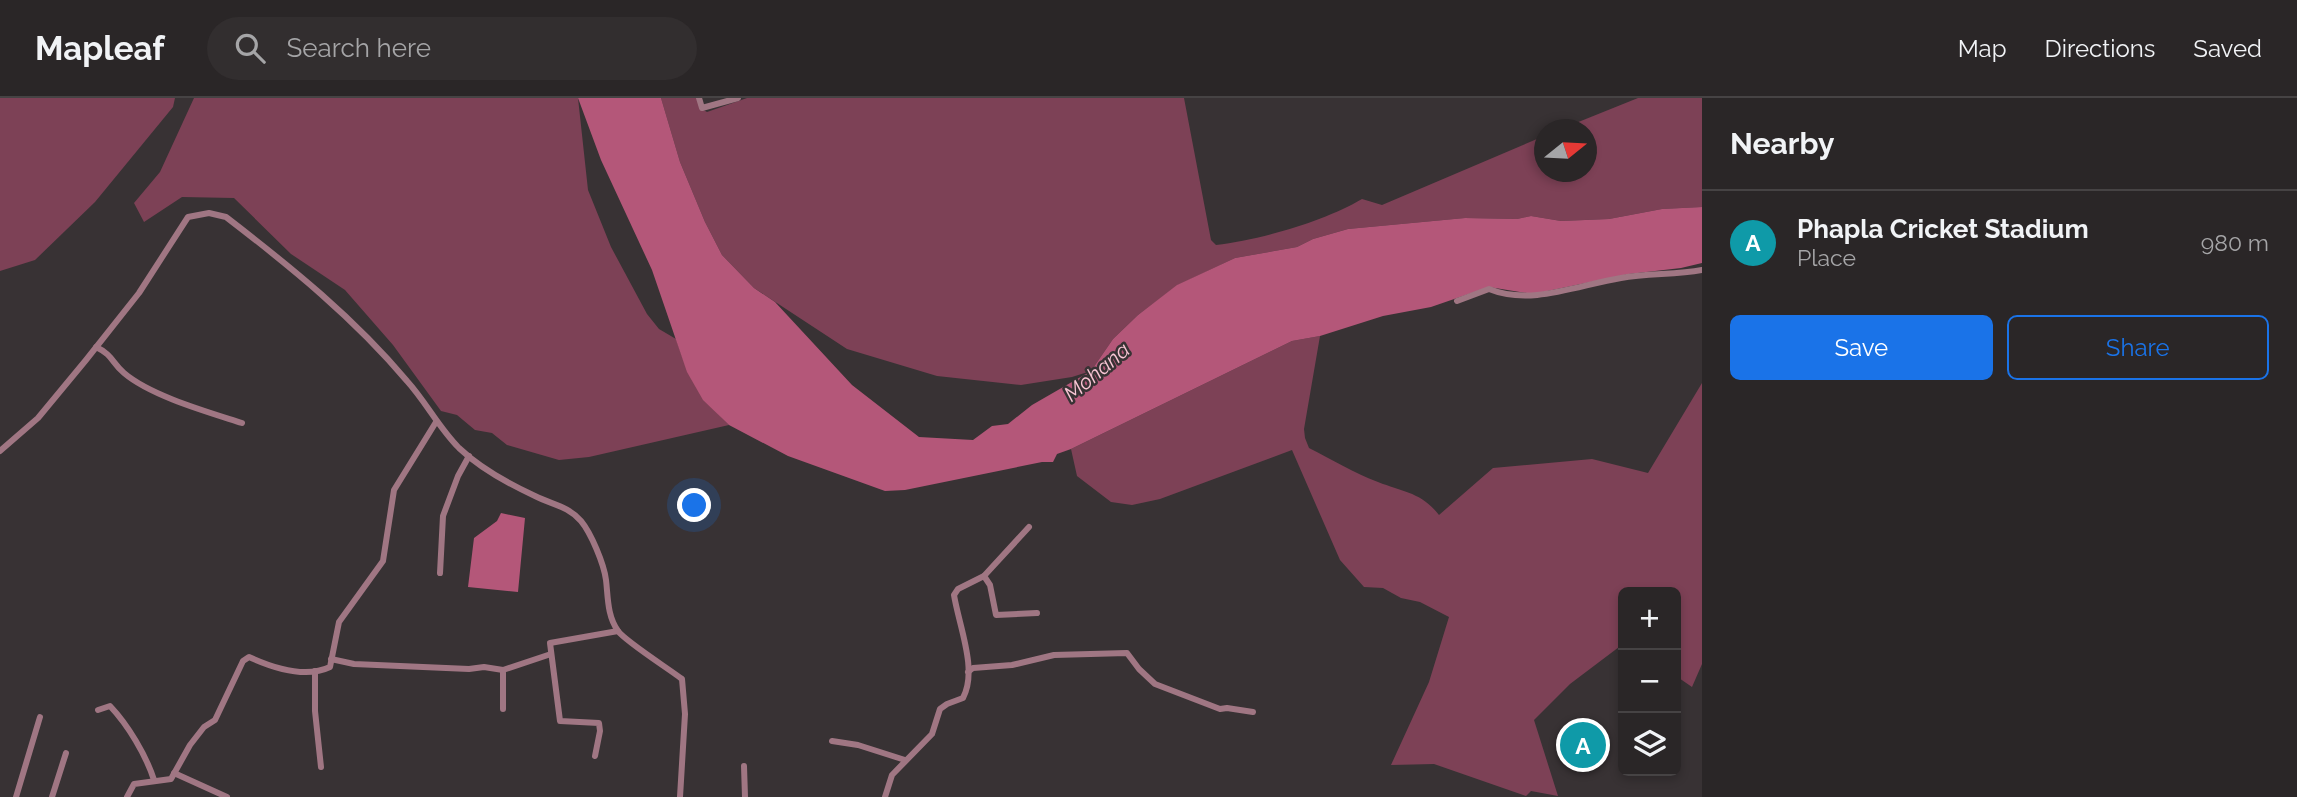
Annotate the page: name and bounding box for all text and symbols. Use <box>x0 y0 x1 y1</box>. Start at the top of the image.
search box <box>207 17 697 80</box>
text: Mapleaf <box>35 29 165 68</box>
icon: search <box>231 29 269 67</box>
text: Search here <box>287 33 431 63</box>
text: Map <box>1958 34 2007 63</box>
text: Directions <box>2045 34 2155 63</box>
text: Saved <box>2193 34 2262 63</box>
north arrow <box>1534 119 1597 182</box>
text: Nearby <box>1730 126 1834 161</box>
text: Phapla Cricket Stadium <box>1797 214 2089 244</box>
text: A <box>1745 229 1761 256</box>
text: 980 m <box>2201 229 2269 256</box>
text: Place <box>1797 244 1856 271</box>
button: Save <box>1730 315 1993 380</box>
button: Share <box>2007 315 2269 380</box>
water label: Mohana <box>1059 337 1135 406</box>
your location <box>677 488 711 522</box>
map controls <box>1618 587 1681 776</box>
button: + <box>1618 587 1681 650</box>
button: − <box>1618 650 1681 713</box>
button: layers <box>1618 713 1681 776</box>
pin: A <box>1560 719 1606 771</box>

